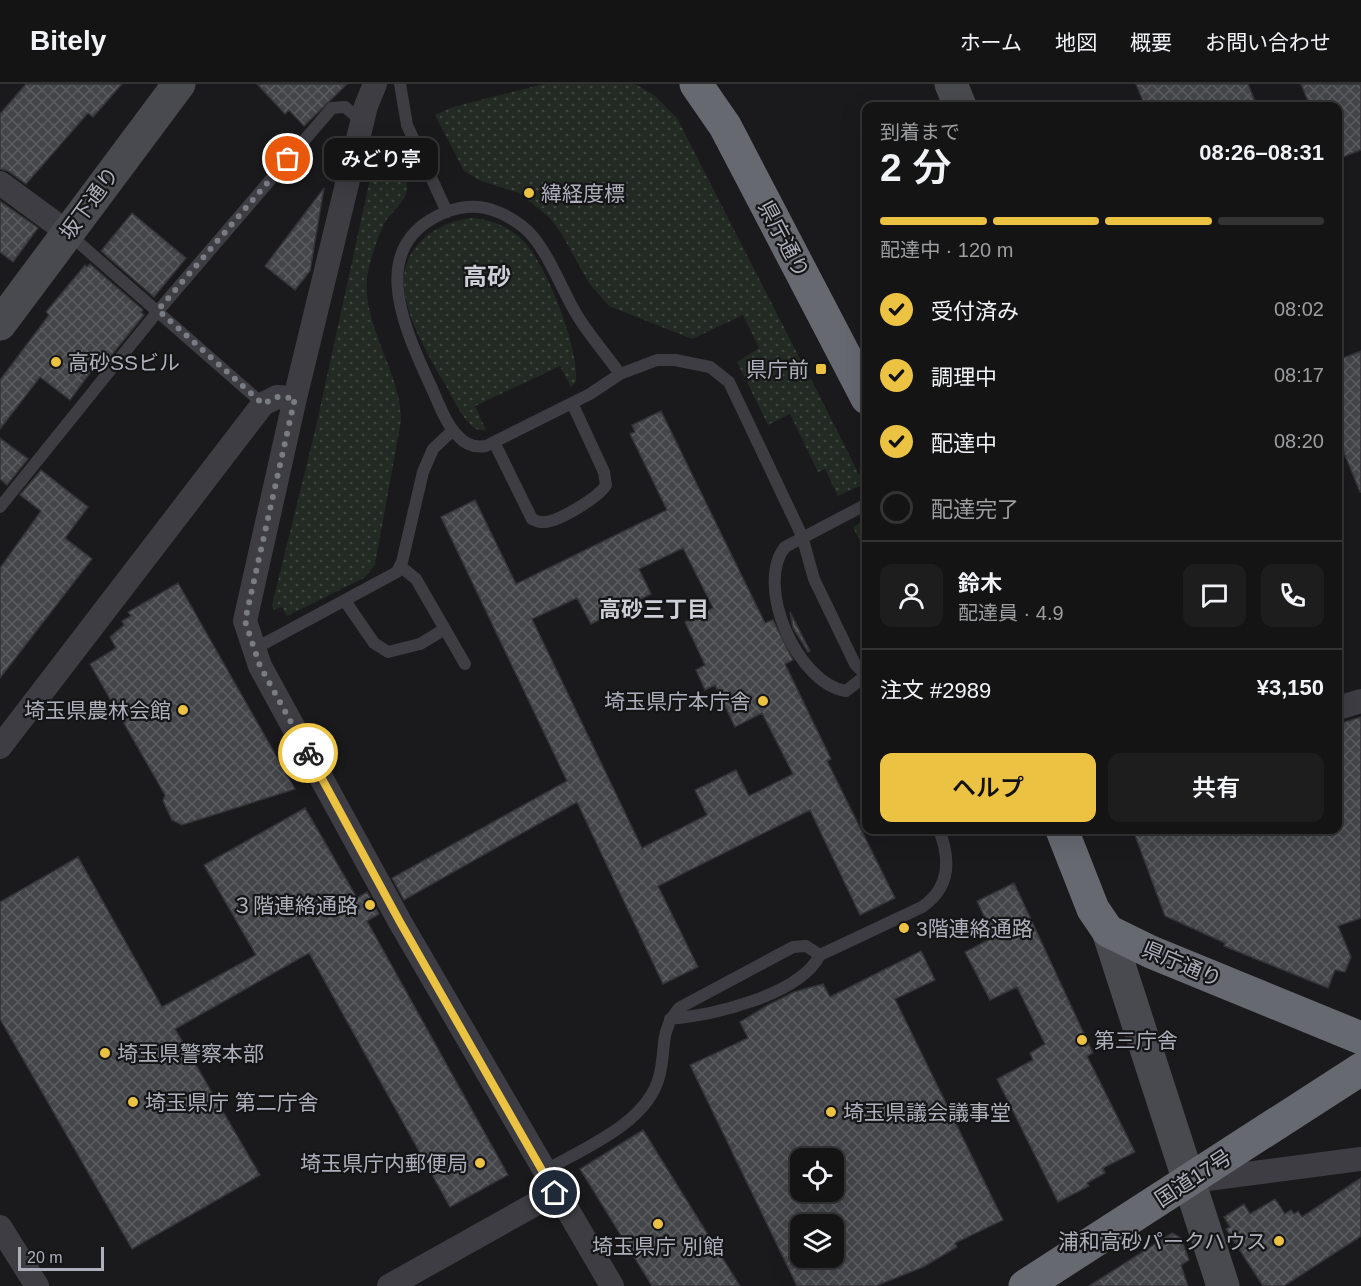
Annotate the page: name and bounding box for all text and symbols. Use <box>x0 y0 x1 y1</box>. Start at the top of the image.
text: Bitely <box>30 25 106 56</box>
text: ホーム <box>960 31 1022 54</box>
text: 地図 <box>1055 31 1097 54</box>
text: 概要 <box>1130 31 1172 54</box>
text: お問い合わせ <box>1205 31 1331 54</box>
text: 到着まで <box>880 121 960 143</box>
pin <box>262 133 313 184</box>
callout: みどり亭 <box>324 138 438 180</box>
text: 08:26–08:31 <box>1199 140 1324 165</box>
icon: bag <box>271 142 304 175</box>
text: 2 分 <box>880 146 952 189</box>
text: みどり亭 <box>341 148 421 170</box>
street label: 坂下通り <box>55 162 123 244</box>
place label: 緯経度標 <box>541 182 625 205</box>
marker: 緯経度標 <box>522 186 536 200</box>
street label: 県庁通り <box>754 197 814 281</box>
text: 配達中 · 120 m <box>880 239 1013 261</box>
district label: 高砂 <box>463 263 511 290</box>
icon: check <box>880 293 913 326</box>
text: 08:02 <box>1274 298 1324 320</box>
text: 受付済み <box>931 299 1019 324</box>
place label: 高砂SSビル <box>68 351 180 374</box>
marker: 高砂SSビル <box>49 355 63 369</box>
place label: 県庁前 <box>746 358 809 381</box>
icon: check <box>880 359 913 392</box>
marker: 県庁前 <box>814 362 828 376</box>
text: 08:17 <box>1274 364 1324 386</box>
text: 調理中 <box>931 365 997 390</box>
icon: check <box>880 425 913 458</box>
text: 08:20 <box>1274 430 1324 452</box>
text: 配達中 <box>931 431 997 456</box>
text: 配達完了 <box>931 497 1019 522</box>
button: person <box>880 564 943 627</box>
button: chat <box>1183 564 1246 627</box>
button: phone <box>1261 564 1324 627</box>
text: 鈴木 <box>958 571 1002 596</box>
district label: 高砂三丁目 <box>599 597 709 622</box>
text: 配達員 · 4.9 <box>958 602 1064 624</box>
text: ¥3,150 <box>1257 675 1324 700</box>
text: 注文 #2989 <box>880 678 991 703</box>
place label: 埼玉県庁本庁舎 <box>604 690 751 713</box>
marker: 埼玉県庁本庁舎 <box>756 694 770 708</box>
place label: 埼玉県農林会館 <box>24 699 171 722</box>
marker: 埼玉県農林会館 <box>176 703 190 717</box>
courier <box>278 723 338 783</box>
icon: bike <box>292 737 325 770</box>
button: ヘルプ <box>880 753 1096 822</box>
button: 共有 <box>1108 753 1324 822</box>
place label: ３階連絡通路 <box>232 894 358 917</box>
marker: ３階連絡通路 <box>363 898 377 912</box>
place label: 3階連絡通路 <box>916 917 1033 940</box>
marker: 3階連絡通路 <box>897 921 911 935</box>
street label: 県庁通り <box>1139 937 1225 991</box>
place label: 第三庁舎 <box>1094 1029 1178 1052</box>
marker: 第三庁舎 <box>1075 1033 1089 1047</box>
place label: 埼玉県警察本部 <box>117 1042 264 1065</box>
marker: 埼玉県警察本部 <box>98 1046 112 1060</box>
place label: 埼玉県庁 第二庁舎 <box>145 1091 319 1114</box>
marker: 埼玉県庁 第二庁舎 <box>126 1095 140 1109</box>
place label: 埼玉県議会議事堂 <box>843 1101 1011 1124</box>
marker: 埼玉県議会議事堂 <box>824 1105 838 1119</box>
street label: 国道17号 <box>1151 1145 1235 1211</box>
map controls <box>790 1148 844 1268</box>
button: locate <box>790 1148 844 1202</box>
place label: 埼玉県庁内郵便局 <box>300 1152 468 1175</box>
marker: 埼玉県庁内郵便局 <box>473 1156 487 1170</box>
pin <box>529 1167 580 1218</box>
icon: home <box>538 1176 571 1209</box>
button: layers <box>790 1214 844 1268</box>
marker: 埼玉県庁 別館 <box>651 1217 665 1231</box>
place label: 浦和高砂パークハウス <box>1058 1230 1267 1253</box>
marker: 浦和高砂パークハウス <box>1272 1234 1286 1248</box>
place label: 埼玉県庁 別館 <box>592 1235 724 1258</box>
scale bar <box>18 1244 104 1272</box>
text: 20 m <box>27 1249 63 1266</box>

